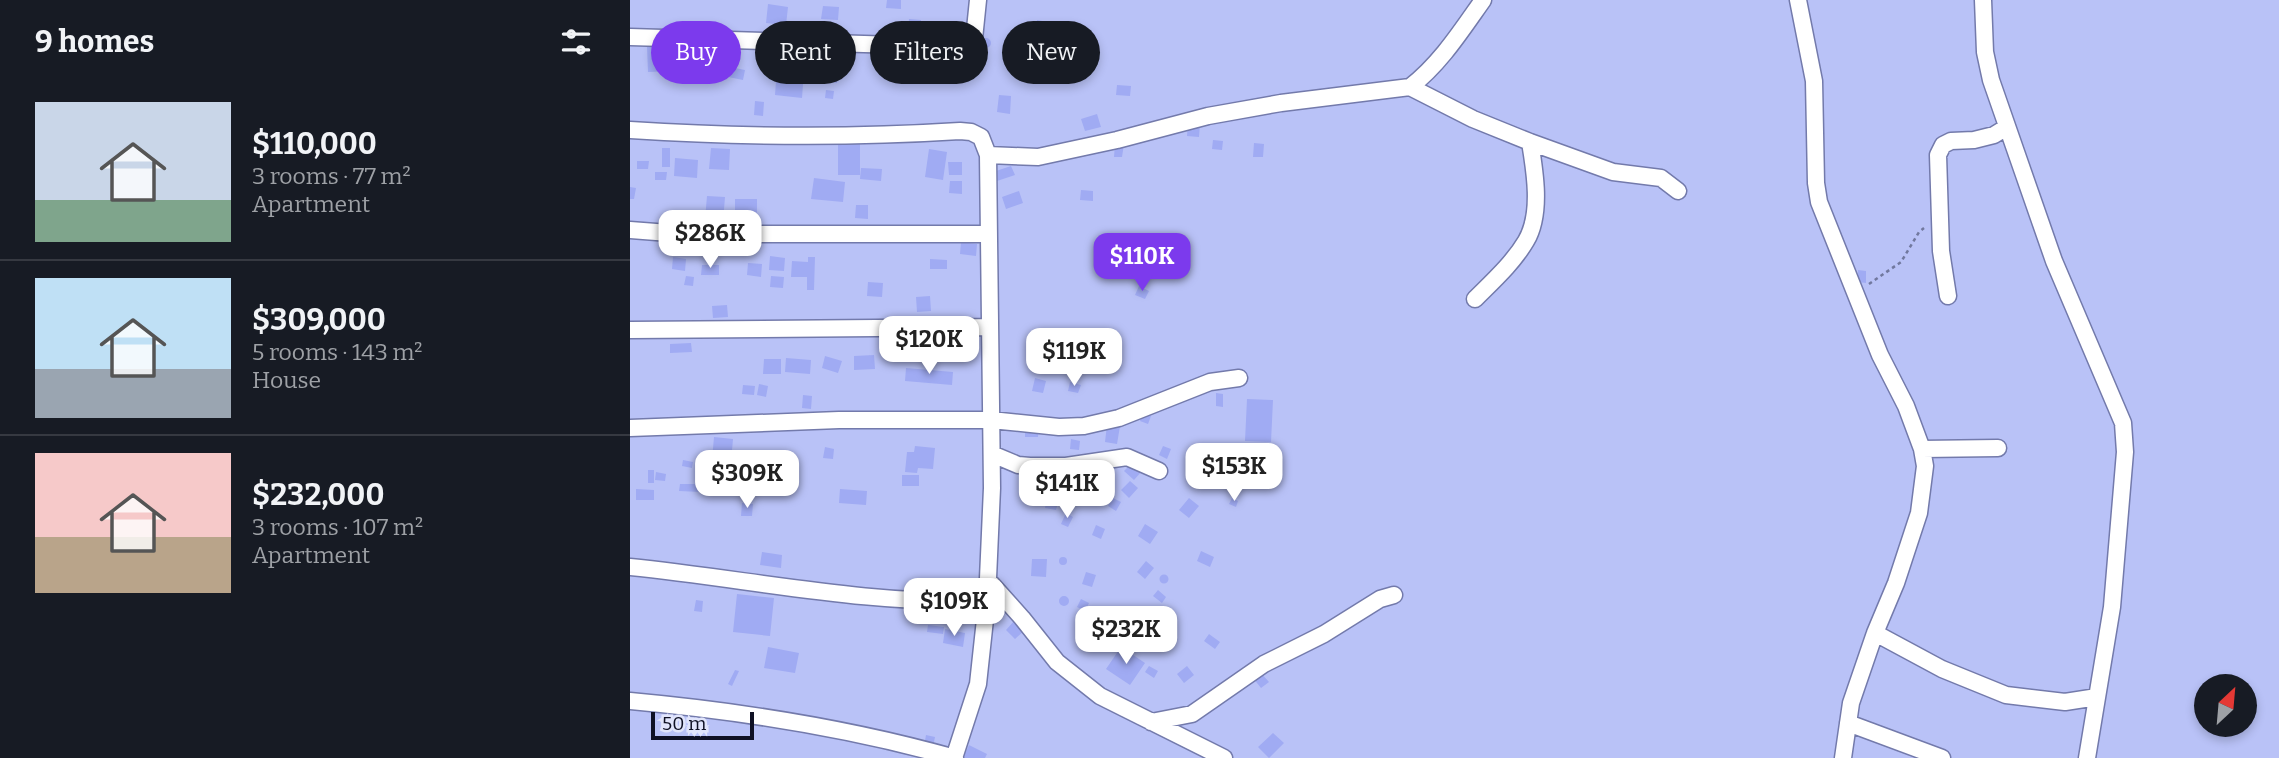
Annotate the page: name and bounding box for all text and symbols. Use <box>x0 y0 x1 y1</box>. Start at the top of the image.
chip: Buy <box>651 21 741 84</box>
chip: Rent <box>755 21 856 84</box>
chip: Filters <box>870 21 988 84</box>
chip: New <box>1002 21 1100 84</box>
icon: filters <box>557 23 595 61</box>
text: 9 homes <box>35 24 154 60</box>
text: $110,000 <box>252 126 377 162</box>
icon: home <box>91 130 175 214</box>
text: 3 rooms · 77 m² <box>252 162 411 190</box>
text: Apartment <box>252 190 370 218</box>
pin: $286K <box>661 210 759 270</box>
text: $286K <box>675 219 745 247</box>
pin: $110K <box>1093 233 1191 293</box>
text: $110K <box>1110 242 1174 270</box>
text: $309,000 <box>252 302 386 338</box>
icon: home <box>91 306 175 390</box>
pin: $120K <box>880 316 978 376</box>
text: $120K <box>895 325 963 353</box>
pin: $119K <box>1025 328 1123 388</box>
text: $119K <box>1042 337 1106 365</box>
text: 5 rooms · 143 m² <box>252 338 423 366</box>
text: House <box>252 366 321 394</box>
pin: $153K <box>1185 444 1283 503</box>
pin: $309K <box>698 450 796 510</box>
text: $153K <box>1201 452 1267 480</box>
text: $309K <box>711 459 783 487</box>
pin: $141K <box>1018 461 1116 520</box>
text: $141K <box>1035 469 1099 497</box>
text: $232,000 <box>252 477 384 513</box>
icon: home <box>91 481 175 565</box>
text: 3 rooms · 107 m² <box>252 513 423 541</box>
text: Apartment <box>252 541 370 569</box>
pin: $109K <box>905 578 1003 638</box>
text: $109K <box>920 587 988 615</box>
pin: $232K <box>1077 606 1175 666</box>
text: $232K <box>1091 615 1161 643</box>
north arrow <box>2194 674 2258 737</box>
map controls <box>2194 674 2257 737</box>
scale bar <box>651 709 754 741</box>
text: 50 m <box>662 712 706 735</box>

